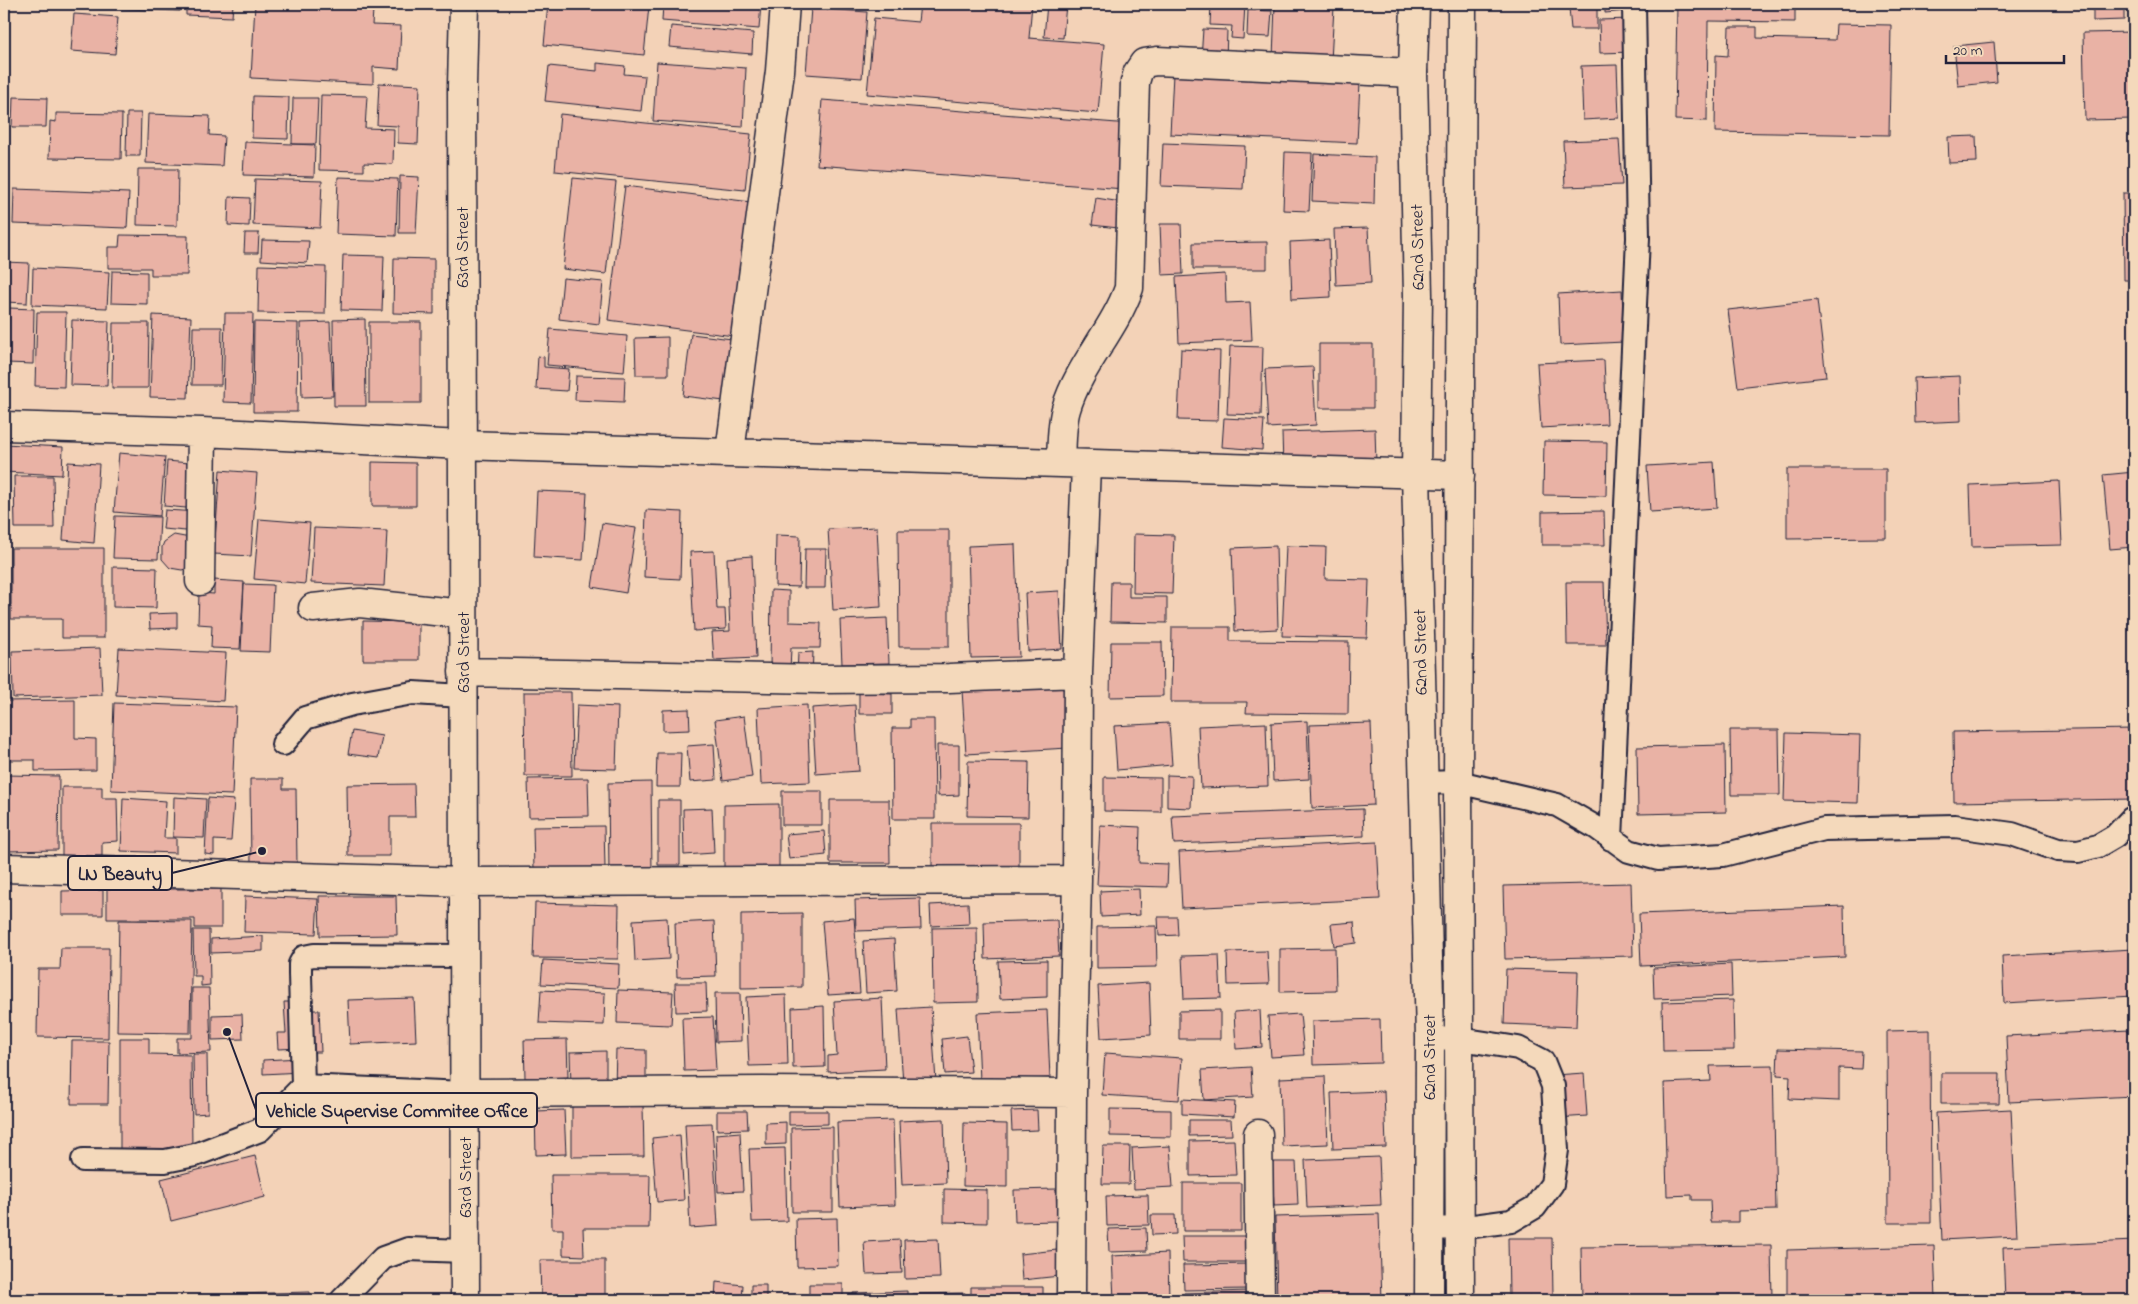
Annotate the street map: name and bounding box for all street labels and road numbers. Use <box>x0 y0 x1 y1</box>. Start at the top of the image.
street label: 62nd Street <box>1405 204 1433 290</box>
street label: 63rd Street <box>451 207 477 287</box>
street label: 62nd Street <box>1408 609 1436 695</box>
street label: 63rd Street <box>452 612 478 692</box>
street label: 62nd Street <box>1418 1014 1444 1100</box>
street label: 63rd Street <box>454 1137 480 1217</box>

